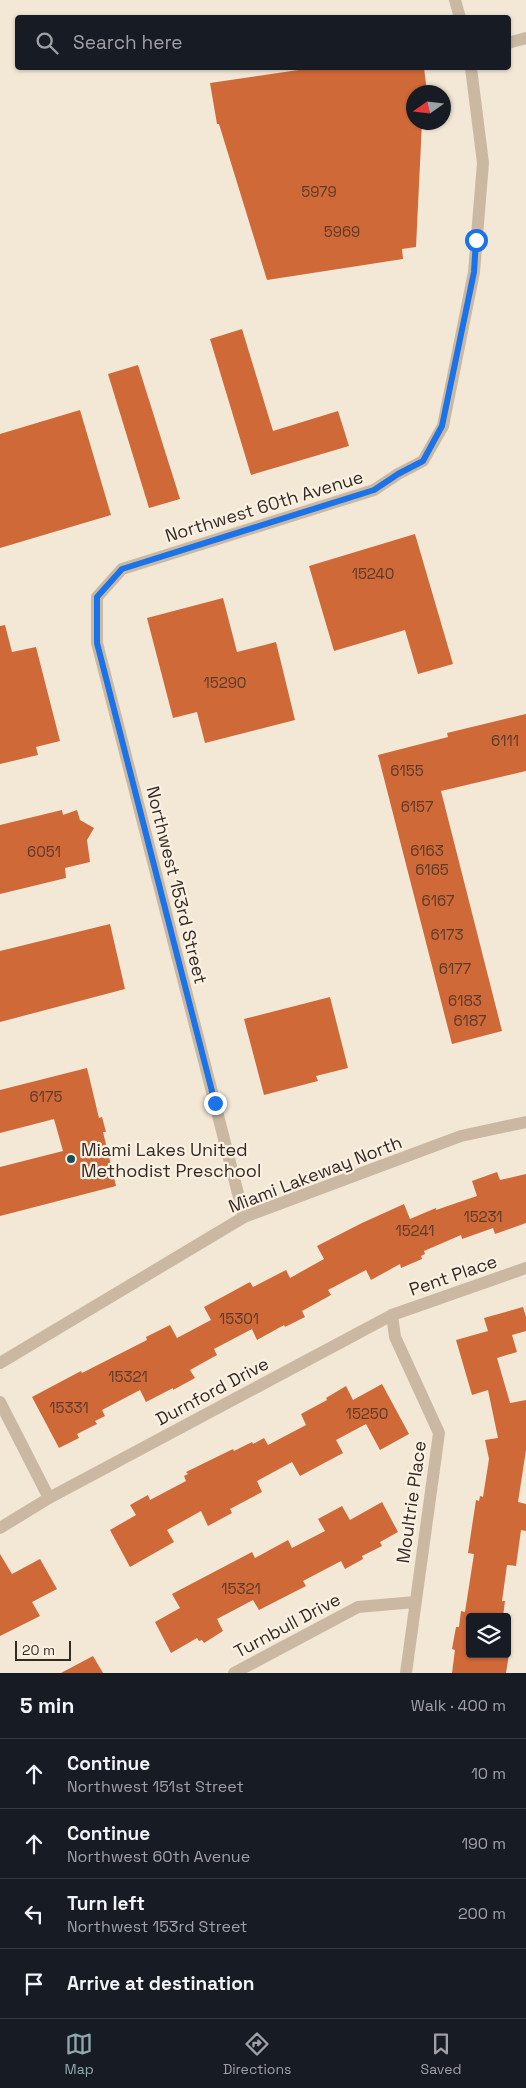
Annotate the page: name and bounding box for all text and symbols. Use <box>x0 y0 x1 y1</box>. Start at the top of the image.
search box <box>15 15 511 70</box>
icon: search <box>33 29 61 57</box>
text: Search here <box>73 30 183 55</box>
north arrow <box>406 85 451 130</box>
house number: 5979 <box>301 182 337 201</box>
house number: 5969 <box>324 222 360 241</box>
route start <box>465 229 488 252</box>
street label: Northwest 60th Avenue <box>162 465 366 547</box>
house number: 15240 <box>352 564 394 583</box>
house number: 15290 <box>204 673 246 692</box>
house number: 6111 <box>491 731 519 750</box>
house number: 6155 <box>390 761 424 780</box>
street label: Northwest 153rd Street <box>141 784 213 986</box>
house number: 6157 <box>401 797 433 816</box>
house number: 6163 <box>410 841 444 860</box>
house number: 6051 <box>27 842 61 861</box>
house number: 6165 <box>415 860 449 879</box>
house number: 6167 <box>422 891 454 910</box>
house number: 6173 <box>431 925 463 944</box>
house number: 6177 <box>439 959 471 978</box>
house number: 6183 <box>448 991 482 1010</box>
house number: 6187 <box>453 1011 487 1030</box>
house number: 6175 <box>30 1087 62 1106</box>
route end <box>204 1092 227 1115</box>
street label: Miami Lakeway North <box>225 1130 405 1218</box>
place label: Miami Lakes United Methodist Preschool <box>81 1138 261 1182</box>
marker: Miami Lakes United Methodist Preschool <box>65 1153 77 1165</box>
house number: 15231 <box>463 1207 503 1226</box>
house number: 15241 <box>395 1221 435 1240</box>
street label: Pent Place <box>406 1249 500 1301</box>
house number: 15301 <box>219 1309 259 1328</box>
street label: Durnford Drive <box>151 1352 273 1430</box>
house number: 15321 <box>108 1367 148 1386</box>
house number: 15331 <box>49 1398 89 1417</box>
house number: 15250 <box>346 1404 388 1423</box>
street label: Moultrie Place <box>391 1439 431 1565</box>
house number: 15321 <box>221 1579 261 1598</box>
street label: Turnbull Drive <box>230 1587 344 1663</box>
map controls <box>466 1613 511 1658</box>
button: layers <box>466 1613 511 1658</box>
scale bar <box>15 1638 71 1661</box>
text: 20 m <box>22 1641 55 1659</box>
text: 5 min <box>20 1692 74 1719</box>
text: Walk · 400 m <box>411 1695 506 1716</box>
text: Continue <box>67 1751 150 1776</box>
icon: ahead <box>20 1760 48 1788</box>
text: 10 m <box>471 1763 506 1784</box>
text: Northwest 151st Street <box>67 1776 244 1797</box>
text: Continue <box>67 1821 150 1846</box>
icon: ahead <box>20 1830 48 1858</box>
text: 190 m <box>461 1833 506 1854</box>
text: Northwest 60th Avenue <box>67 1846 250 1867</box>
text: Turn left <box>67 1891 145 1916</box>
icon: left <box>20 1900 48 1928</box>
text: 200 m <box>458 1903 506 1924</box>
text: Northwest 153rd Street <box>67 1916 247 1937</box>
icon: arrive <box>20 1970 48 1998</box>
text: Arrive at destination <box>67 1971 255 1996</box>
tab: Map <box>65 2030 94 2078</box>
tab: Directions <box>223 2030 291 2078</box>
tab: Saved <box>421 2030 461 2078</box>

